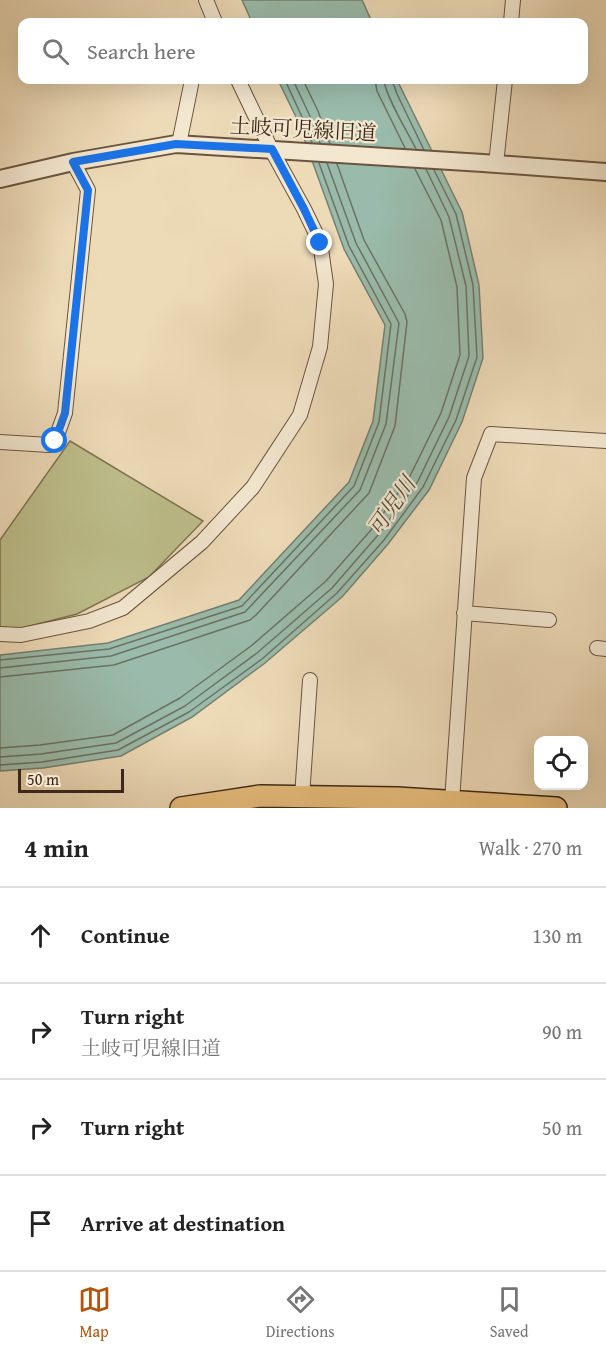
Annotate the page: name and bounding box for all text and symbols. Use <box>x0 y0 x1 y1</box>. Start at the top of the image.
search box <box>18 18 588 84</box>
icon: search <box>39 35 72 68</box>
text: Search here <box>87 35 196 67</box>
street label: 土岐可児線旧道 <box>229 110 377 148</box>
route end <box>306 229 332 255</box>
route start <box>41 427 67 453</box>
water label: 可児川 <box>359 468 424 542</box>
map controls <box>534 736 588 790</box>
button: locate <box>534 736 588 790</box>
scale bar <box>18 766 124 794</box>
text: 50 m <box>27 767 59 791</box>
text: 4 min <box>24 828 89 867</box>
text: Walk · 270 m <box>479 833 582 862</box>
icon: ahead <box>24 919 57 952</box>
text: Continue <box>81 919 170 951</box>
text: 130 m <box>532 921 582 950</box>
text: Turn right <box>81 1000 184 1032</box>
icon: right <box>24 1015 57 1048</box>
text: 90 m <box>542 1017 582 1046</box>
text: 土岐可児線旧道 <box>81 1033 221 1062</box>
icon: right <box>24 1111 57 1144</box>
text: Turn right <box>81 1111 184 1143</box>
text: 50 m <box>542 1113 582 1142</box>
icon: arrive <box>24 1207 57 1240</box>
text: Arrive at destination <box>81 1207 285 1239</box>
tab: Map <box>78 1283 111 1343</box>
tab: Directions <box>266 1283 335 1343</box>
tab: Saved <box>490 1283 528 1343</box>

